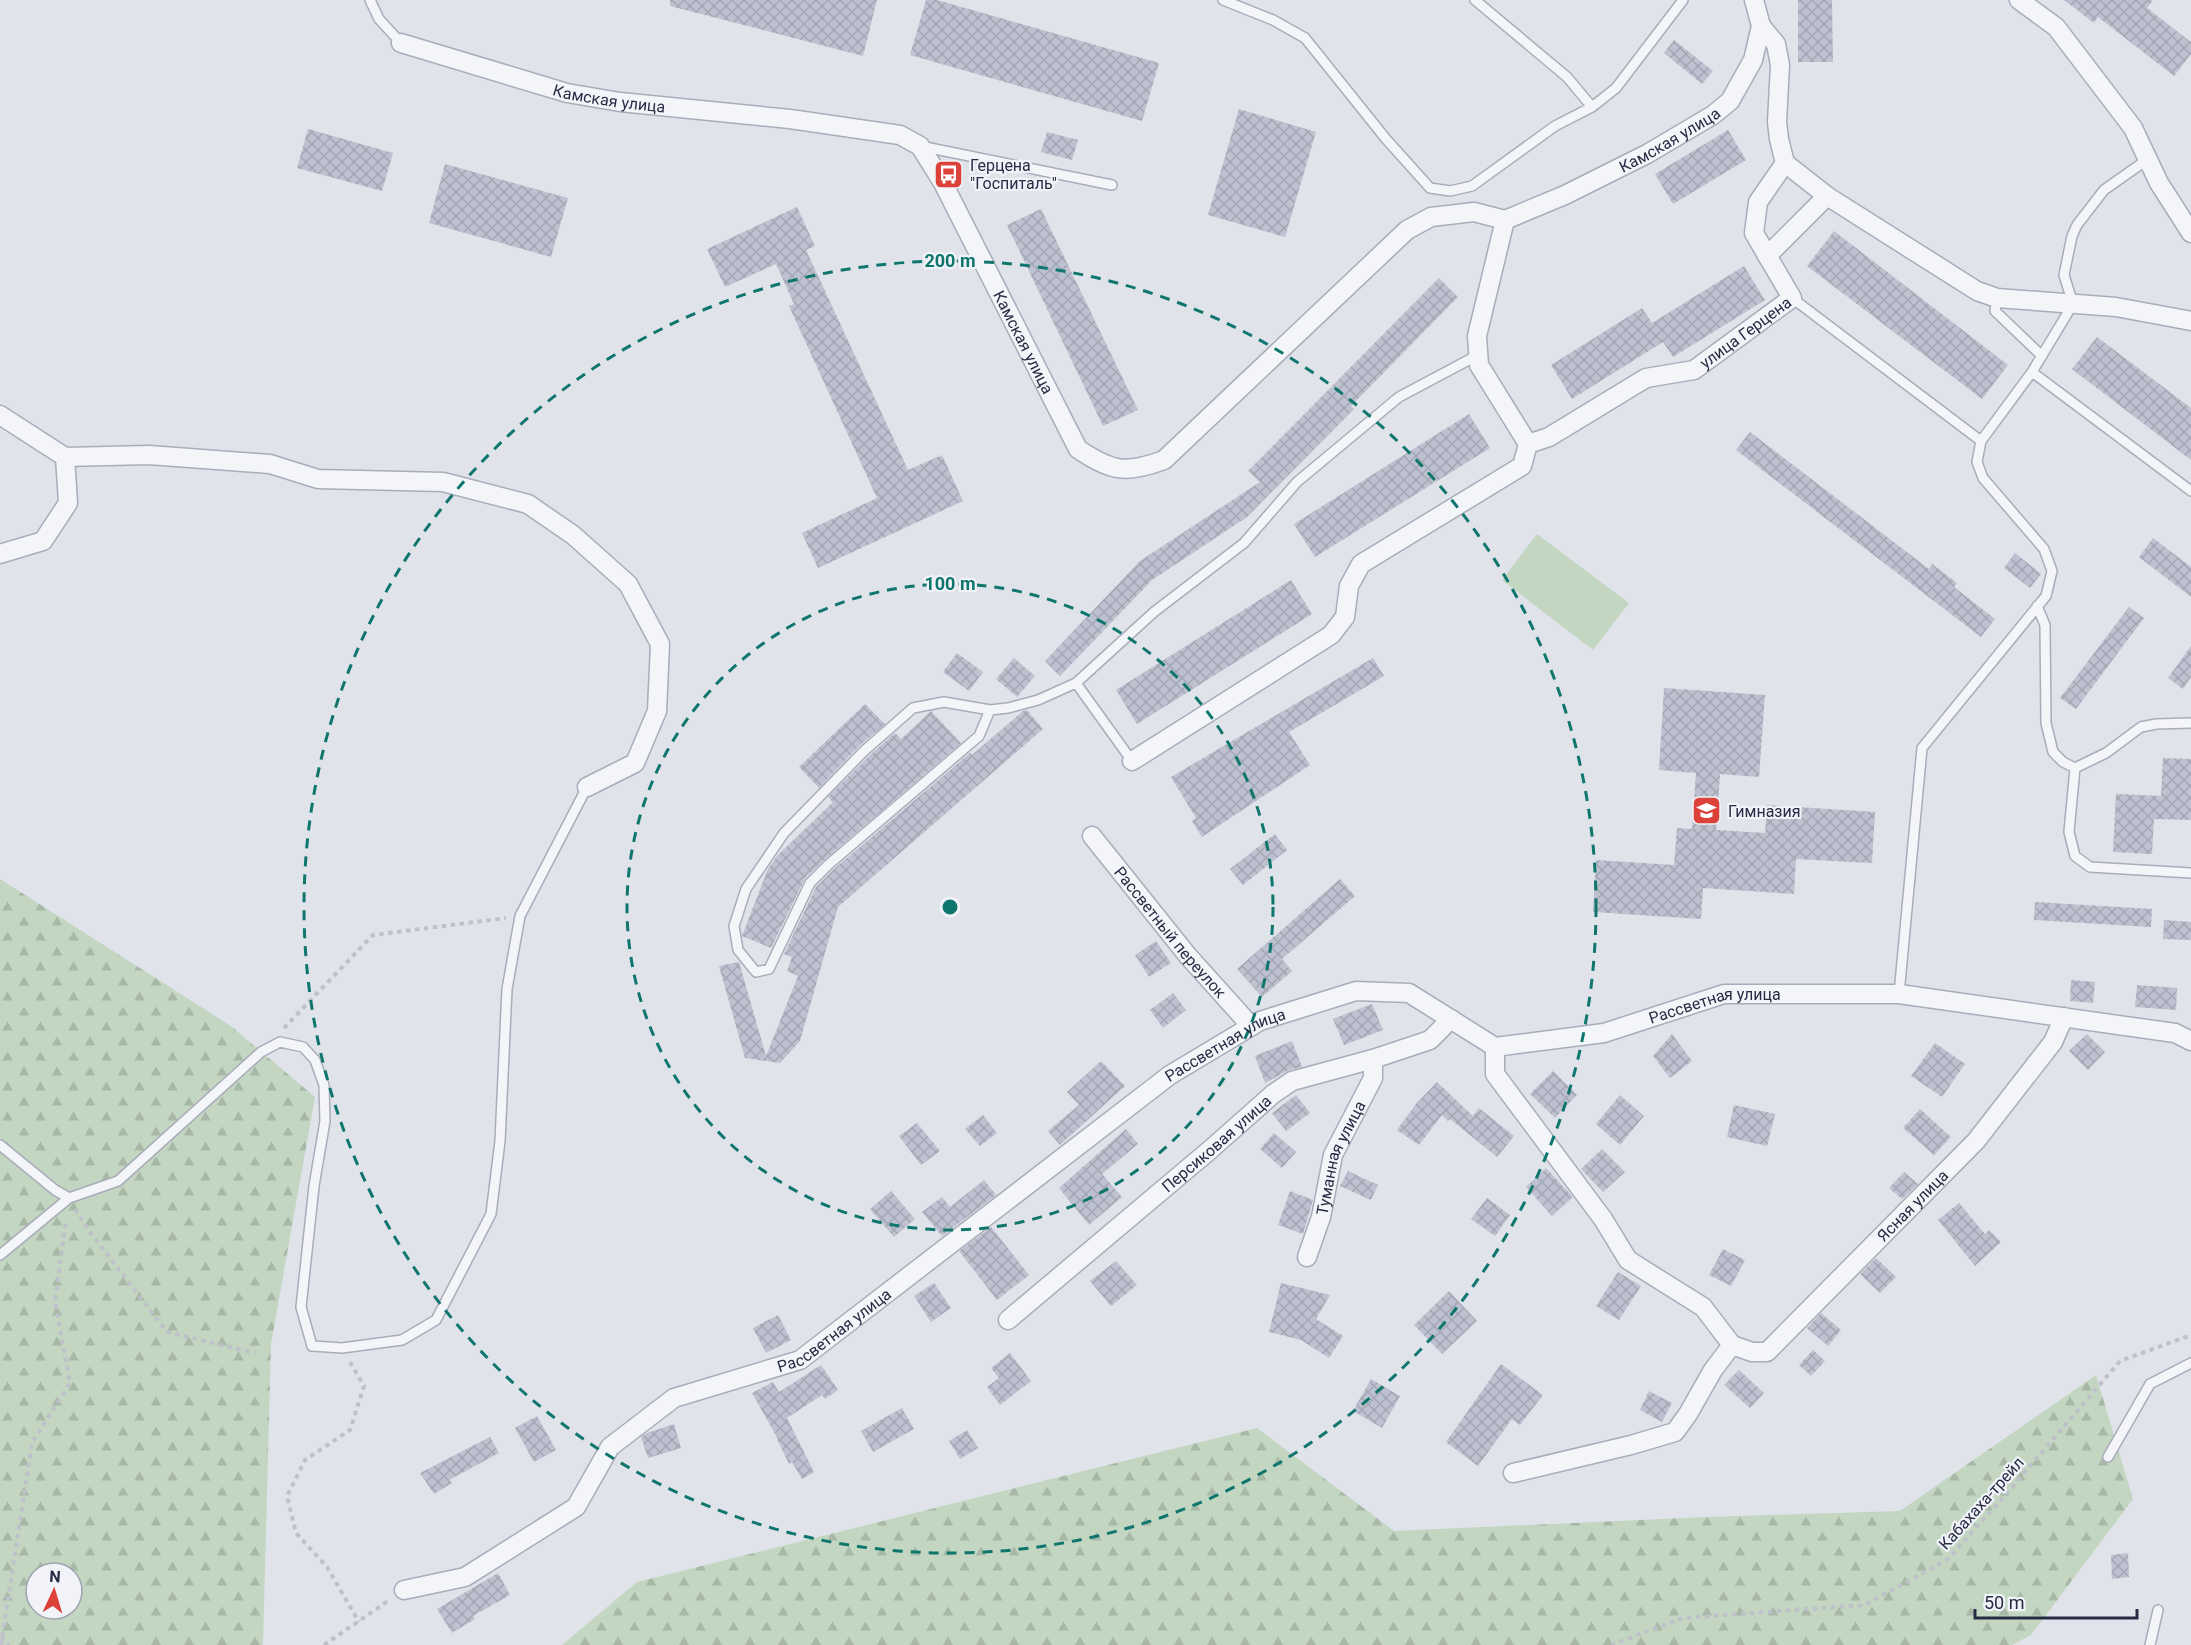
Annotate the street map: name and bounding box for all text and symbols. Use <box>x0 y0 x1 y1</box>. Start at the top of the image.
street label: Камская улица <box>551 80 666 116</box>
street label: Камская улица <box>1616 104 1724 176</box>
place label: Герцена "Госпиталь" <box>970 156 1057 193</box>
bus stop icon: Герцена "Госпиталь" <box>933 158 965 190</box>
text: 200 m <box>924 250 976 271</box>
street label: Камская улица <box>989 288 1057 397</box>
street label: улица Герцена <box>1696 293 1795 373</box>
text: 100 m <box>924 573 976 594</box>
school or university icon: Гимназия <box>1691 795 1723 827</box>
place label: Гимназия <box>1728 802 1800 821</box>
street label: Рассветный переулок <box>1110 863 1230 1002</box>
centre of rings <box>940 897 960 917</box>
street label: Рассветная улица <box>1646 985 1781 1028</box>
street label: Рассветная улица <box>1162 1005 1288 1086</box>
street label: Персиковая улица <box>1158 1091 1275 1196</box>
street label: Туманная улица <box>1313 1098 1370 1217</box>
street label: Ясная улица <box>1873 1166 1952 1245</box>
street label: Рассветная улица <box>775 1285 895 1376</box>
street label: Кабахаха-трейл <box>1935 1453 2028 1553</box>
north arrow <box>24 1561 84 1621</box>
text: N <box>49 1567 61 1586</box>
scale bar <box>1975 1582 2137 1620</box>
text: 50 m <box>1984 1592 2024 1613</box>

